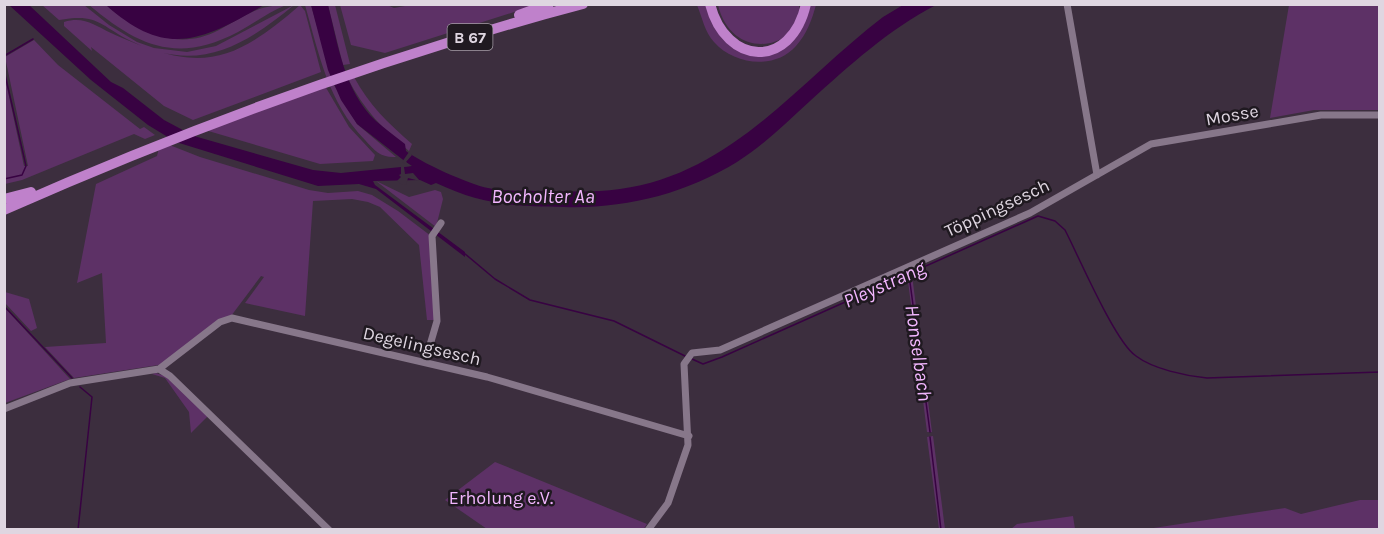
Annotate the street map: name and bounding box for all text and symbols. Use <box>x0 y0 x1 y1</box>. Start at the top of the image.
road number: B 67 <box>448 24 492 50</box>
street label: Mosse <box>1204 100 1260 130</box>
street label: Töppingsesch <box>941 174 1053 242</box>
water label: Bocholter Aa <box>491 185 595 208</box>
water label: Pleystrang <box>840 256 929 313</box>
water label: Honselbach <box>900 303 937 403</box>
street label: Degelingsesch <box>361 322 483 370</box>
park label: Erholung e.V. <box>449 487 553 509</box>

